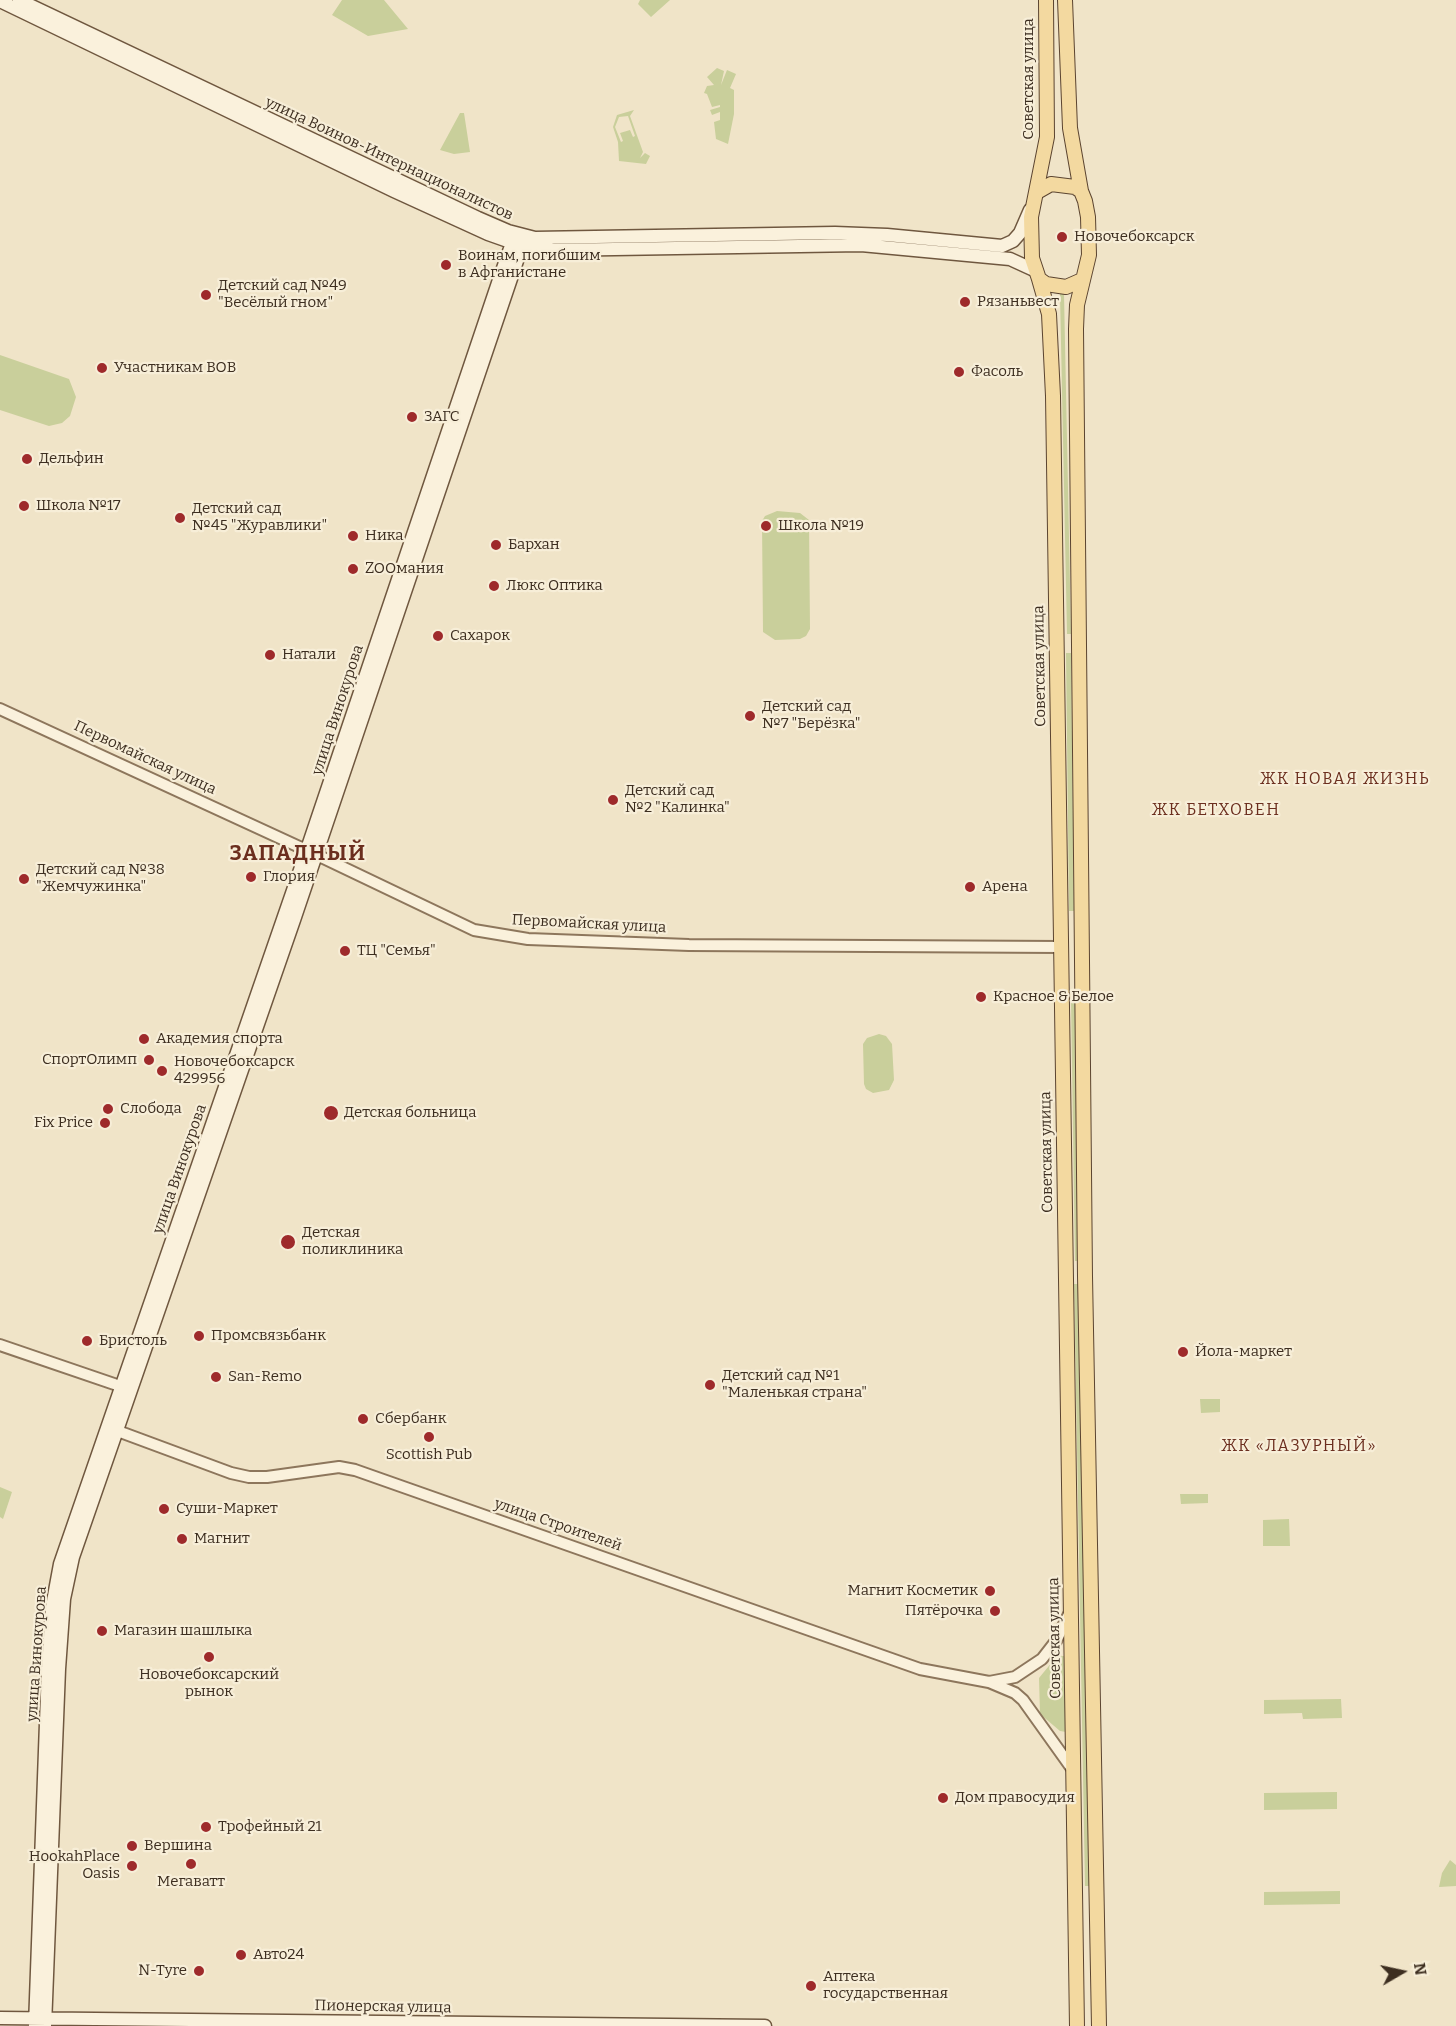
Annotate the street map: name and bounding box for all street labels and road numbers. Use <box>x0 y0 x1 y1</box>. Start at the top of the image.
street label: Советская улица <box>1020 18 1038 140</box>
street label: улица Воинов-Интернационалистов <box>262 93 516 225</box>
street label: Советская улица <box>1030 605 1050 727</box>
street label: улица Винокурова <box>308 643 368 777</box>
street label: Первомайская улица <box>71 717 219 799</box>
street label: Первомайская улица <box>511 911 667 937</box>
street label: Советская улица <box>1037 1091 1057 1213</box>
street label: улица Винокурова <box>149 1102 211 1236</box>
street label: улица Строителей <box>492 1495 624 1555</box>
street label: Советская улица <box>1045 1577 1065 1699</box>
street label: улица Винокурова <box>23 1586 51 1722</box>
street label: Пионерская улица <box>314 1997 452 2017</box>

